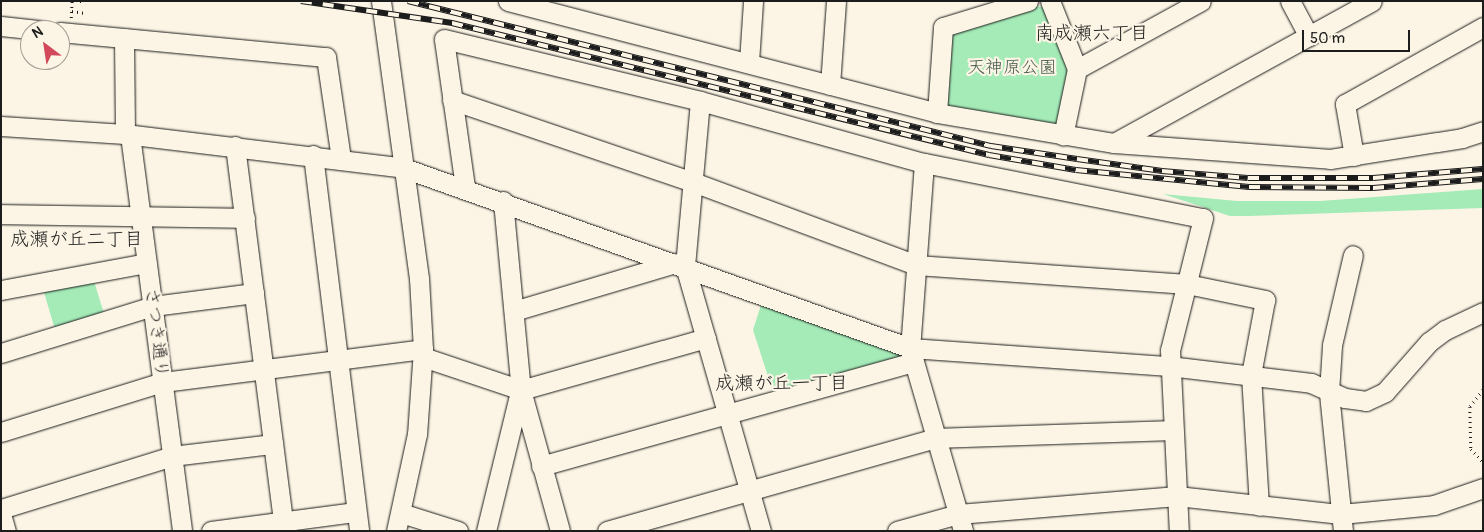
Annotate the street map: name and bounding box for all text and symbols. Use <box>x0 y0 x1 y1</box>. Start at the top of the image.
north arrow <box>20 20 70 70</box>
scale bar <box>1304 20 1412 52</box>
text: N <box>29 23 46 42</box>
district label: 南成瀬六丁目 <box>1035 23 1149 45</box>
text: 50 m <box>1310 29 1345 48</box>
park label: 天神原公園 <box>967 57 1057 79</box>
district label: 成瀬が丘二丁目 <box>11 229 143 251</box>
street label: さつき通り <box>140 287 172 379</box>
district label: 成瀬が丘一丁目 <box>716 373 848 395</box>

